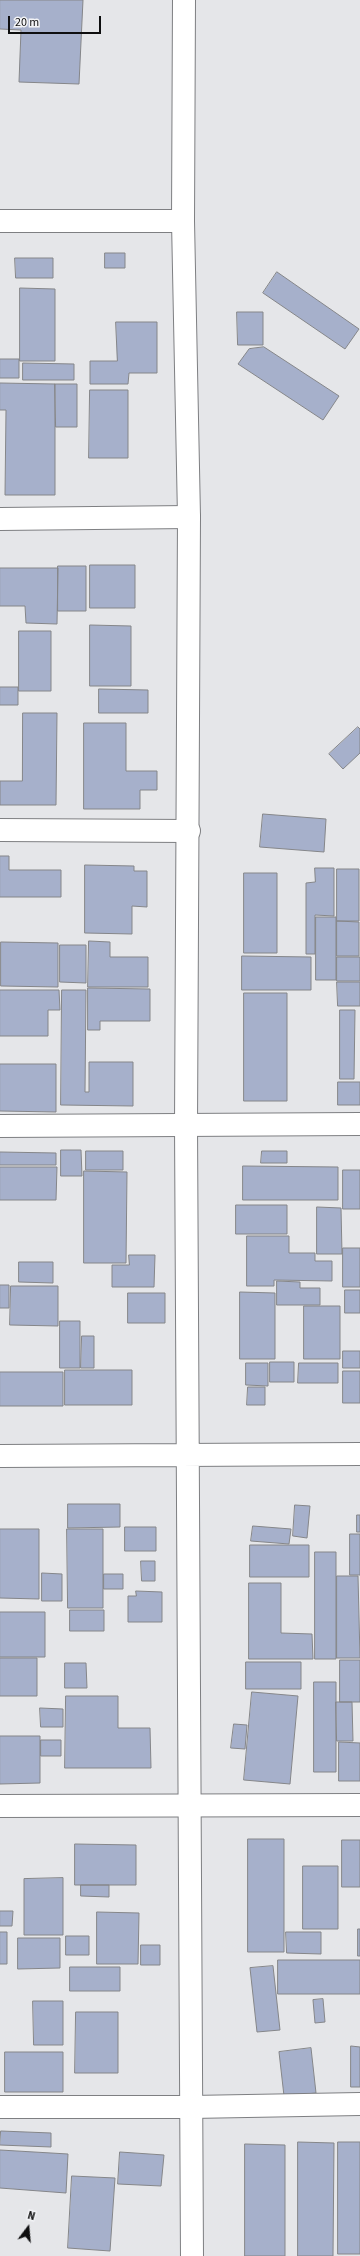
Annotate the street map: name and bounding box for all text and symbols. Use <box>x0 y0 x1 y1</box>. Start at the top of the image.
scale bar <box>10 8 103 34</box>
text: 20 m <box>15 14 39 31</box>
north arrow <box>8 2208 48 2248</box>
text: N <box>26 2208 37 2224</box>

